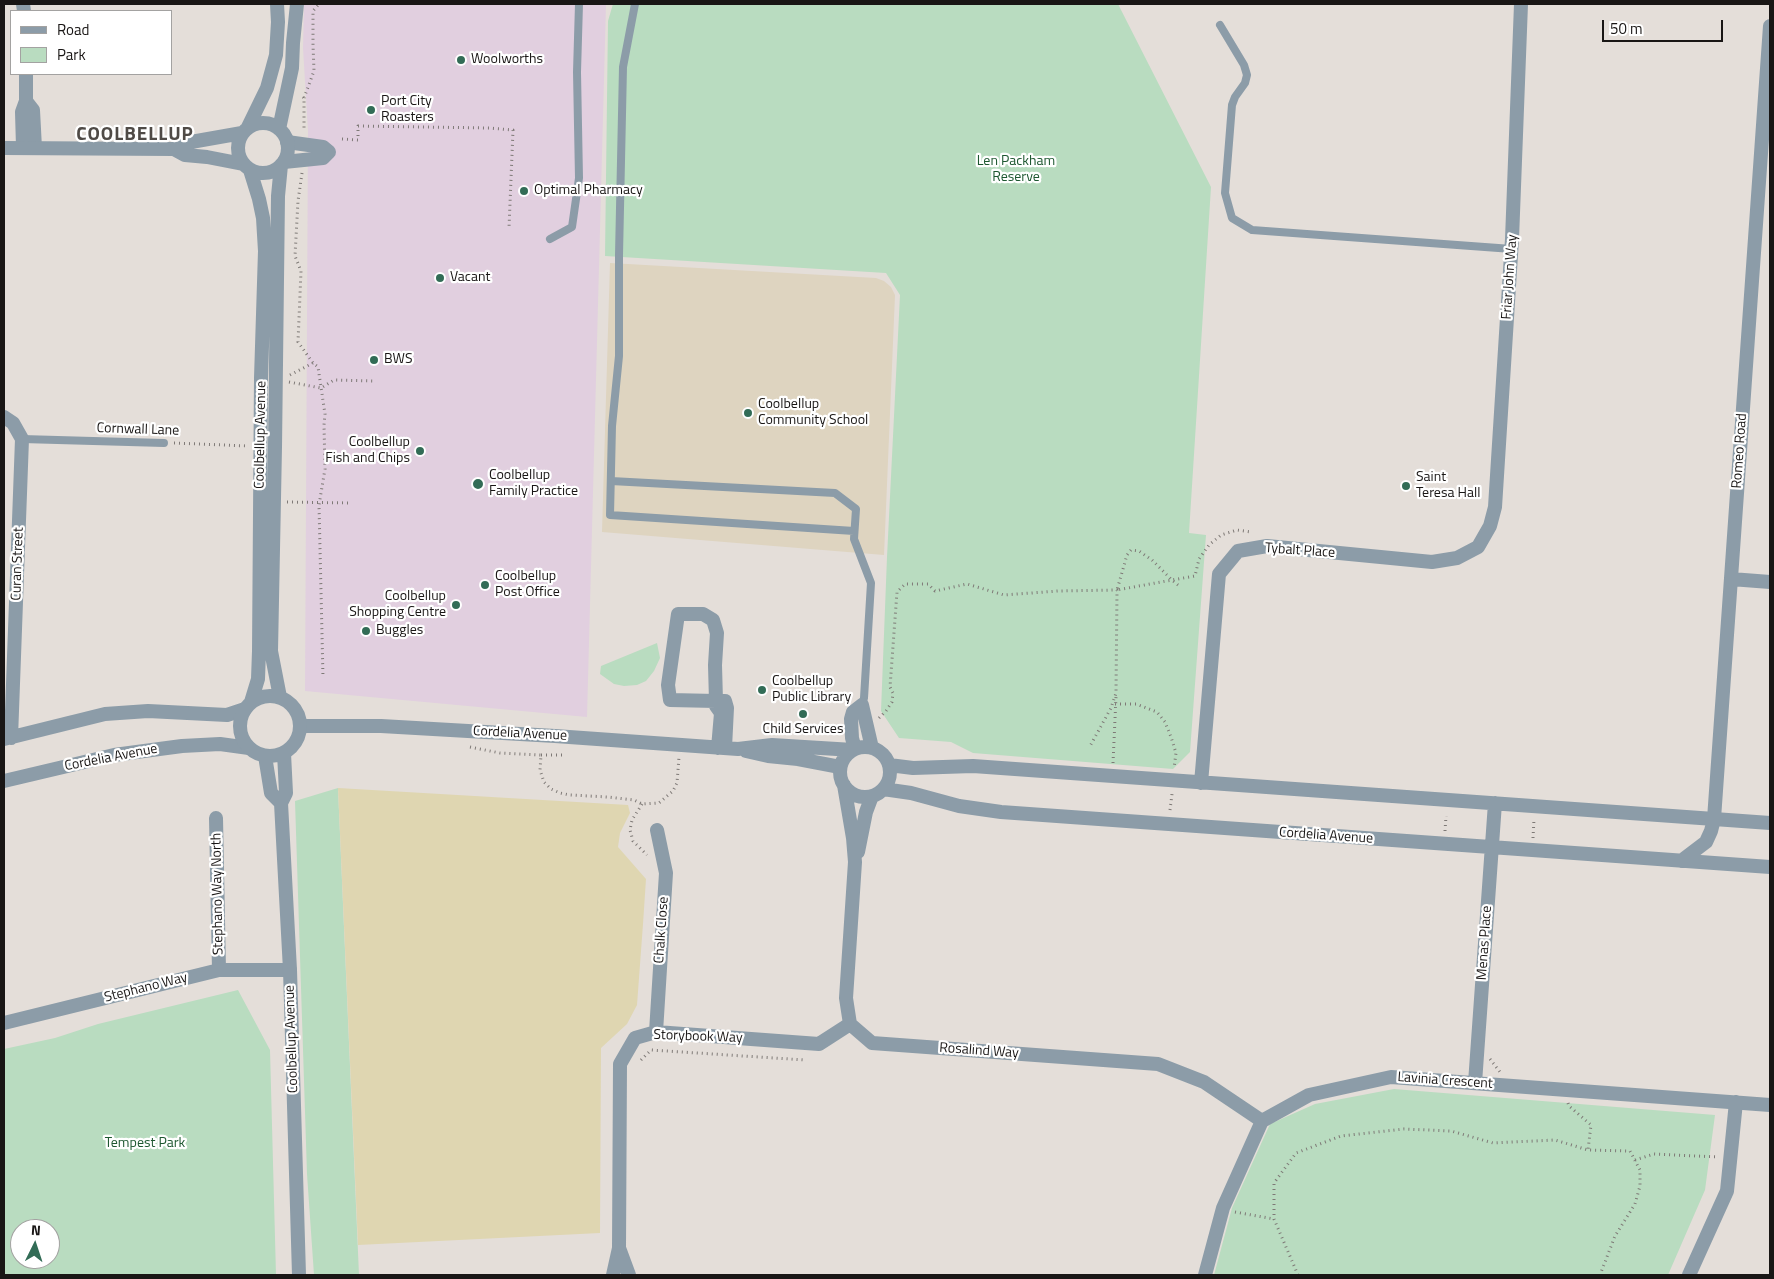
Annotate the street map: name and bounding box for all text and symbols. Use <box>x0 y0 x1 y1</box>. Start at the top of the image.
legend <box>10 10 172 75</box>
scale bar <box>1604 10 1725 42</box>
text: 50 m <box>1610 17 1643 40</box>
text: Road <box>57 18 89 41</box>
text: Park <box>57 43 86 66</box>
place label: Woolworths <box>471 52 543 68</box>
marker: Woolworths <box>455 54 467 66</box>
place label: Port City Roasters <box>381 94 434 126</box>
marker: Port City Roasters <box>365 104 377 116</box>
district label: COOLBELLUP <box>75 124 195 146</box>
park label: Len Packham Reserve <box>977 154 1055 186</box>
place label: Optimal Pharmacy <box>534 183 643 199</box>
marker: Optimal Pharmacy <box>518 185 530 197</box>
street label: Friar John Way <box>1499 234 1521 320</box>
place label: Vacant <box>450 270 490 286</box>
marker: Vacant <box>434 272 446 284</box>
place label: BWS <box>384 352 413 368</box>
marker: BWS <box>368 354 380 366</box>
street label: Coolbellup Avenue <box>252 381 270 489</box>
place label: Coolbellup Community School <box>758 397 868 430</box>
marker: Coolbellup Community School <box>742 407 754 419</box>
street label: Romeo Road <box>1729 413 1751 489</box>
street label: Cornwall Lane <box>96 420 180 440</box>
place label: Coolbellup Fish and Chips <box>325 435 410 468</box>
marker: Coolbellup Fish and Chips <box>414 445 426 457</box>
place label: Coolbellup Family Practice <box>489 468 578 501</box>
place label: Saint Teresa Hall <box>1416 470 1480 502</box>
marker: Coolbellup Family Practice <box>471 477 485 491</box>
marker: Saint Teresa Hall <box>1400 480 1412 492</box>
street label: Curan Street <box>8 527 28 601</box>
street label: Tybalt Place <box>1264 540 1336 562</box>
place label: Coolbellup Post Office <box>495 569 560 602</box>
marker: Coolbellup Post Office <box>479 579 491 591</box>
place label: Coolbellup Shopping Centre <box>349 589 446 622</box>
marker: Coolbellup Shopping Centre <box>450 599 462 611</box>
place label: Buggles <box>376 623 423 639</box>
marker: Buggles <box>360 625 372 637</box>
place label: Coolbellup Public Library <box>772 674 851 706</box>
marker: Coolbellup Public Library <box>756 684 768 696</box>
marker: Child Services <box>797 708 809 720</box>
place label: Child Services <box>763 722 843 738</box>
street label: Cordelia Avenue <box>473 723 567 745</box>
street label: Cordelia Avenue <box>63 741 159 775</box>
street label: Cordelia Avenue <box>1278 824 1374 848</box>
street label: Stephano Way North <box>209 833 227 955</box>
street label: Chalk Close <box>651 896 673 964</box>
street label: Menas Place <box>1474 905 1496 981</box>
street label: Stephano Way <box>103 970 189 1006</box>
street label: Coolbellup Avenue <box>282 985 302 1093</box>
street label: Storybook Way <box>653 1027 743 1047</box>
street label: Rosalind Way <box>939 1040 1019 1062</box>
street label: Lavinia Crescent <box>1397 1069 1493 1093</box>
park label: Tempest Park <box>105 1136 185 1152</box>
north arrow <box>10 1219 60 1269</box>
text: N <box>30 1219 42 1240</box>

